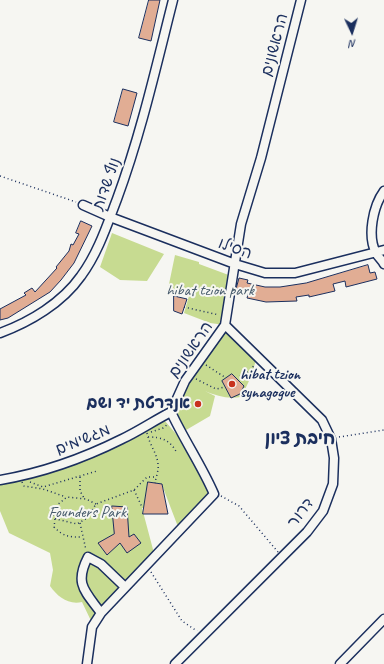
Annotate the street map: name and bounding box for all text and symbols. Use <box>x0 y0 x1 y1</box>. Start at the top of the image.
street label: הראשונים <box>257 11 293 79</box>
north arrow <box>332 12 372 52</box>
text: N <box>349 37 357 51</box>
street label: נוף שדות <box>89 155 125 213</box>
street label: הסילו <box>215 234 255 264</box>
park label: hibat tzion park <box>166 281 254 301</box>
street label: הראשונים <box>165 318 217 382</box>
place label: hibat tzion synagogue <box>240 365 300 403</box>
marker: hibat tzion synagogue <box>227 379 237 389</box>
place label: אנדרטת יד ושם <box>86 394 190 414</box>
marker: אנדרטת יד ושם <box>193 399 203 409</box>
street label: מגשימים <box>53 420 113 460</box>
district label: חיבת ציון <box>265 428 335 450</box>
street label: דרור <box>284 494 318 532</box>
park label: Founders Park <box>48 503 126 523</box>

